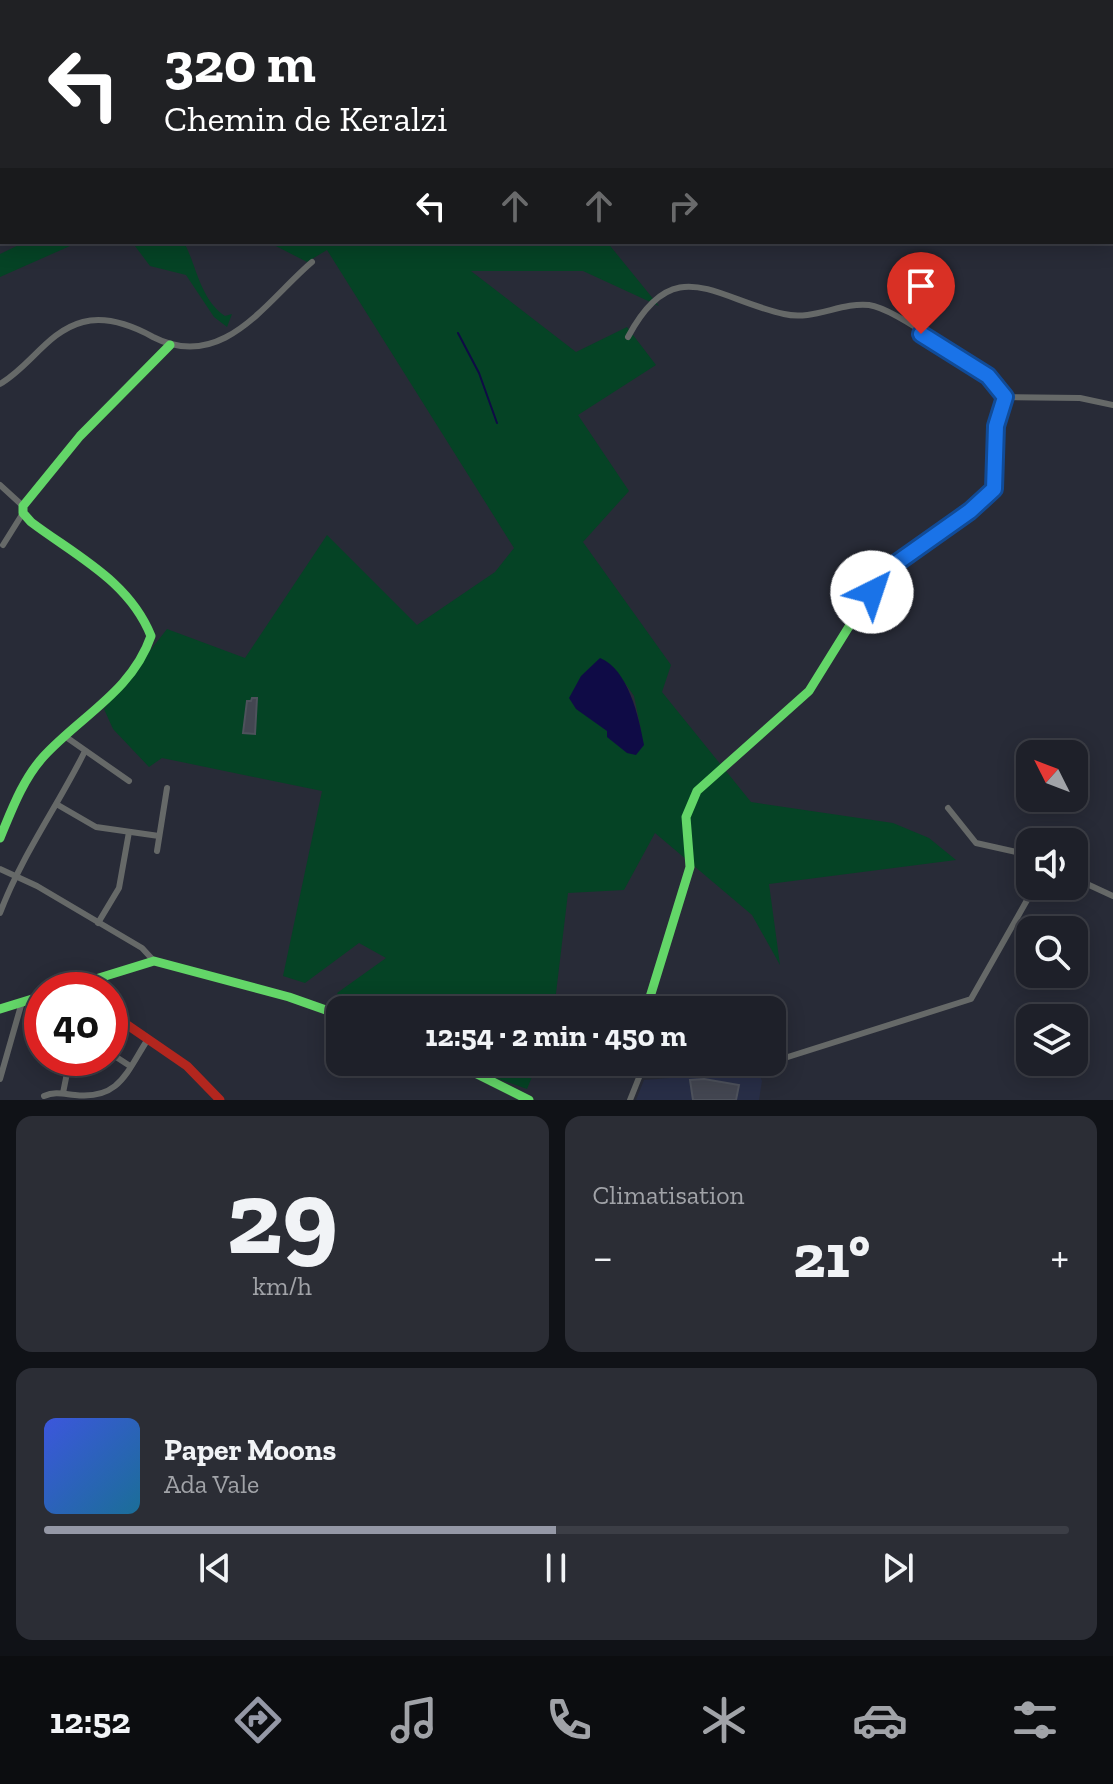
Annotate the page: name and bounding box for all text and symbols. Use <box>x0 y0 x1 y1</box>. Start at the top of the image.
text: 320 m <box>164 29 316 96</box>
icon: left <box>32 32 136 136</box>
text: Chemin de Keralzi <box>164 97 447 140</box>
icon: left <box>409 184 453 228</box>
icon: ahead <box>493 184 537 228</box>
icon: ahead <box>577 184 621 228</box>
icon: right <box>661 184 705 228</box>
pin <box>887 252 955 334</box>
icon: arrive <box>899 264 943 308</box>
position arrow <box>830 550 914 634</box>
north arrow <box>1016 740 1088 812</box>
map controls <box>1016 740 1088 1076</box>
button: sound <box>1016 828 1088 900</box>
button: search <box>1016 916 1088 988</box>
speed limit sign: 40 <box>24 972 128 1076</box>
button: layers <box>1016 1004 1088 1076</box>
text: 12:54 · 2 min · 450 m <box>425 1018 687 1054</box>
text: 29 <box>227 1155 338 1280</box>
text: Climatisation <box>593 1179 745 1211</box>
text: 21° <box>793 1220 870 1292</box>
text: − <box>593 1230 613 1283</box>
text: + <box>1050 1230 1069 1283</box>
text: km/h <box>253 1270 312 1302</box>
text: Paper Moons <box>164 1432 336 1468</box>
text: Ada Vale <box>164 1468 259 1500</box>
icon: previous <box>193 1546 237 1590</box>
icon: pause <box>534 1546 578 1590</box>
icon: next <box>876 1546 920 1590</box>
icon: directions <box>230 1692 286 1748</box>
icon: music <box>386 1692 442 1748</box>
icon: phone <box>541 1692 597 1748</box>
icon: climate <box>696 1692 752 1748</box>
icon: car <box>852 1692 908 1748</box>
icon: filters <box>1007 1692 1063 1748</box>
text: 12:52 <box>50 1699 131 1742</box>

